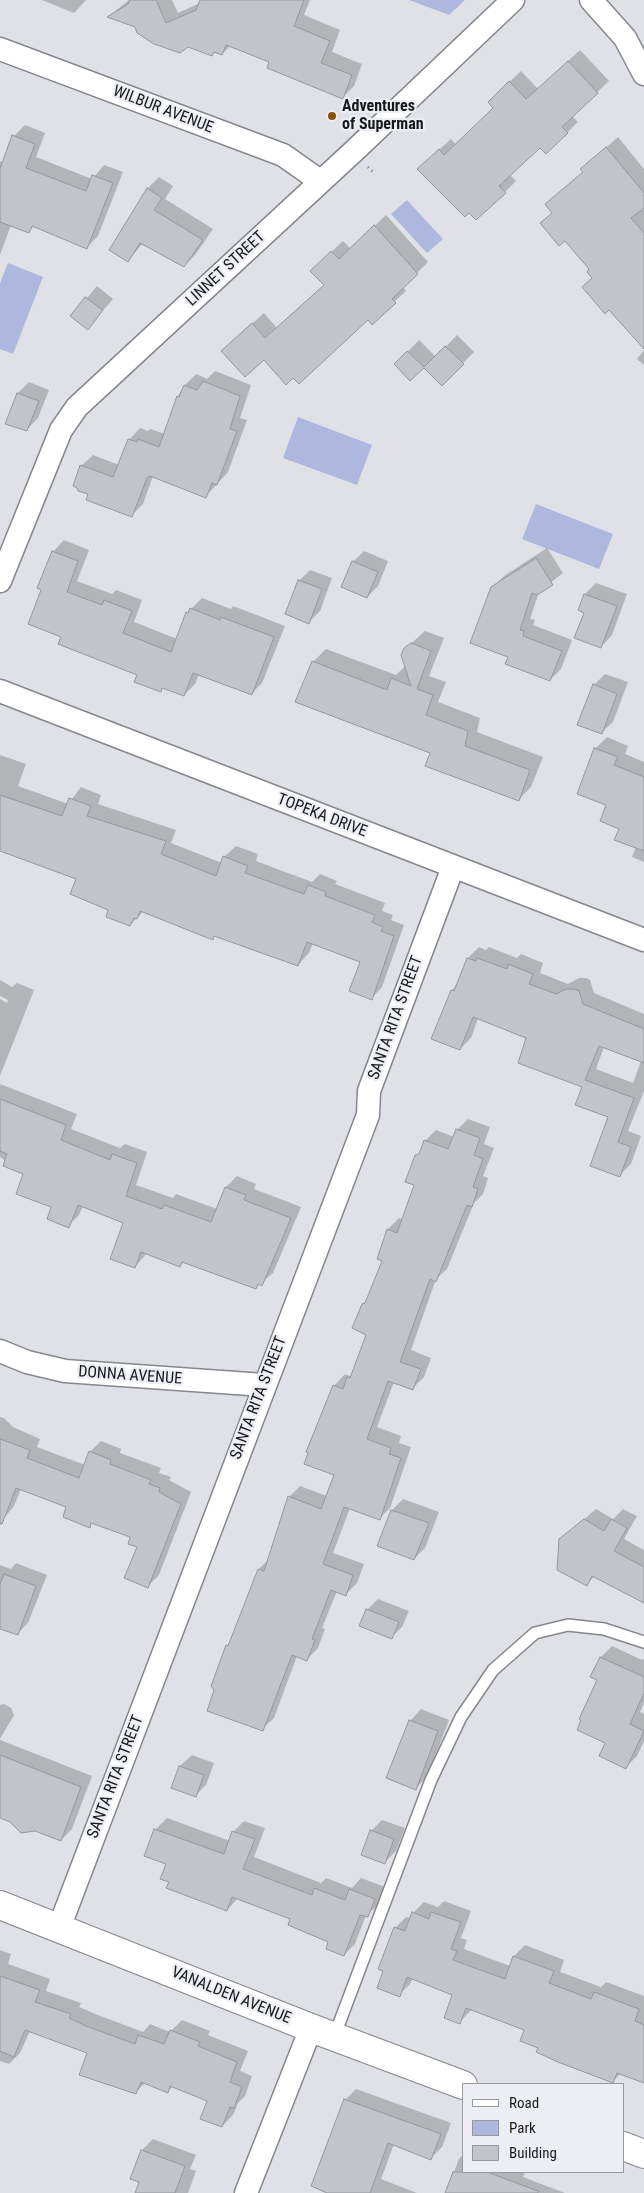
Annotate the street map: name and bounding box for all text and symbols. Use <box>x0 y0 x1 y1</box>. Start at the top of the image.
street label: WILBUR AVENUE <box>110 82 216 138</box>
place label: Adventures of Superman <box>342 97 424 135</box>
marker: Adventures of Superman <box>326 110 338 122</box>
street label: LINNET STREET <box>182 228 270 310</box>
street label: TOPEKA DRIVE <box>274 790 370 842</box>
street label: SANTA RITA STREET <box>365 954 427 1082</box>
street label: SANTA RITA STREET <box>227 1334 291 1462</box>
street label: DONNA AVENUE <box>77 1363 183 1389</box>
street label: SANTA RITA STREET <box>84 1713 148 1841</box>
street label: VANALDEN AVENUE <box>168 1963 294 2029</box>
legend <box>462 2083 624 2173</box>
text: Road <box>509 2094 539 2112</box>
text: Park <box>509 2119 536 2137</box>
text: Building <box>509 2144 557 2162</box>

